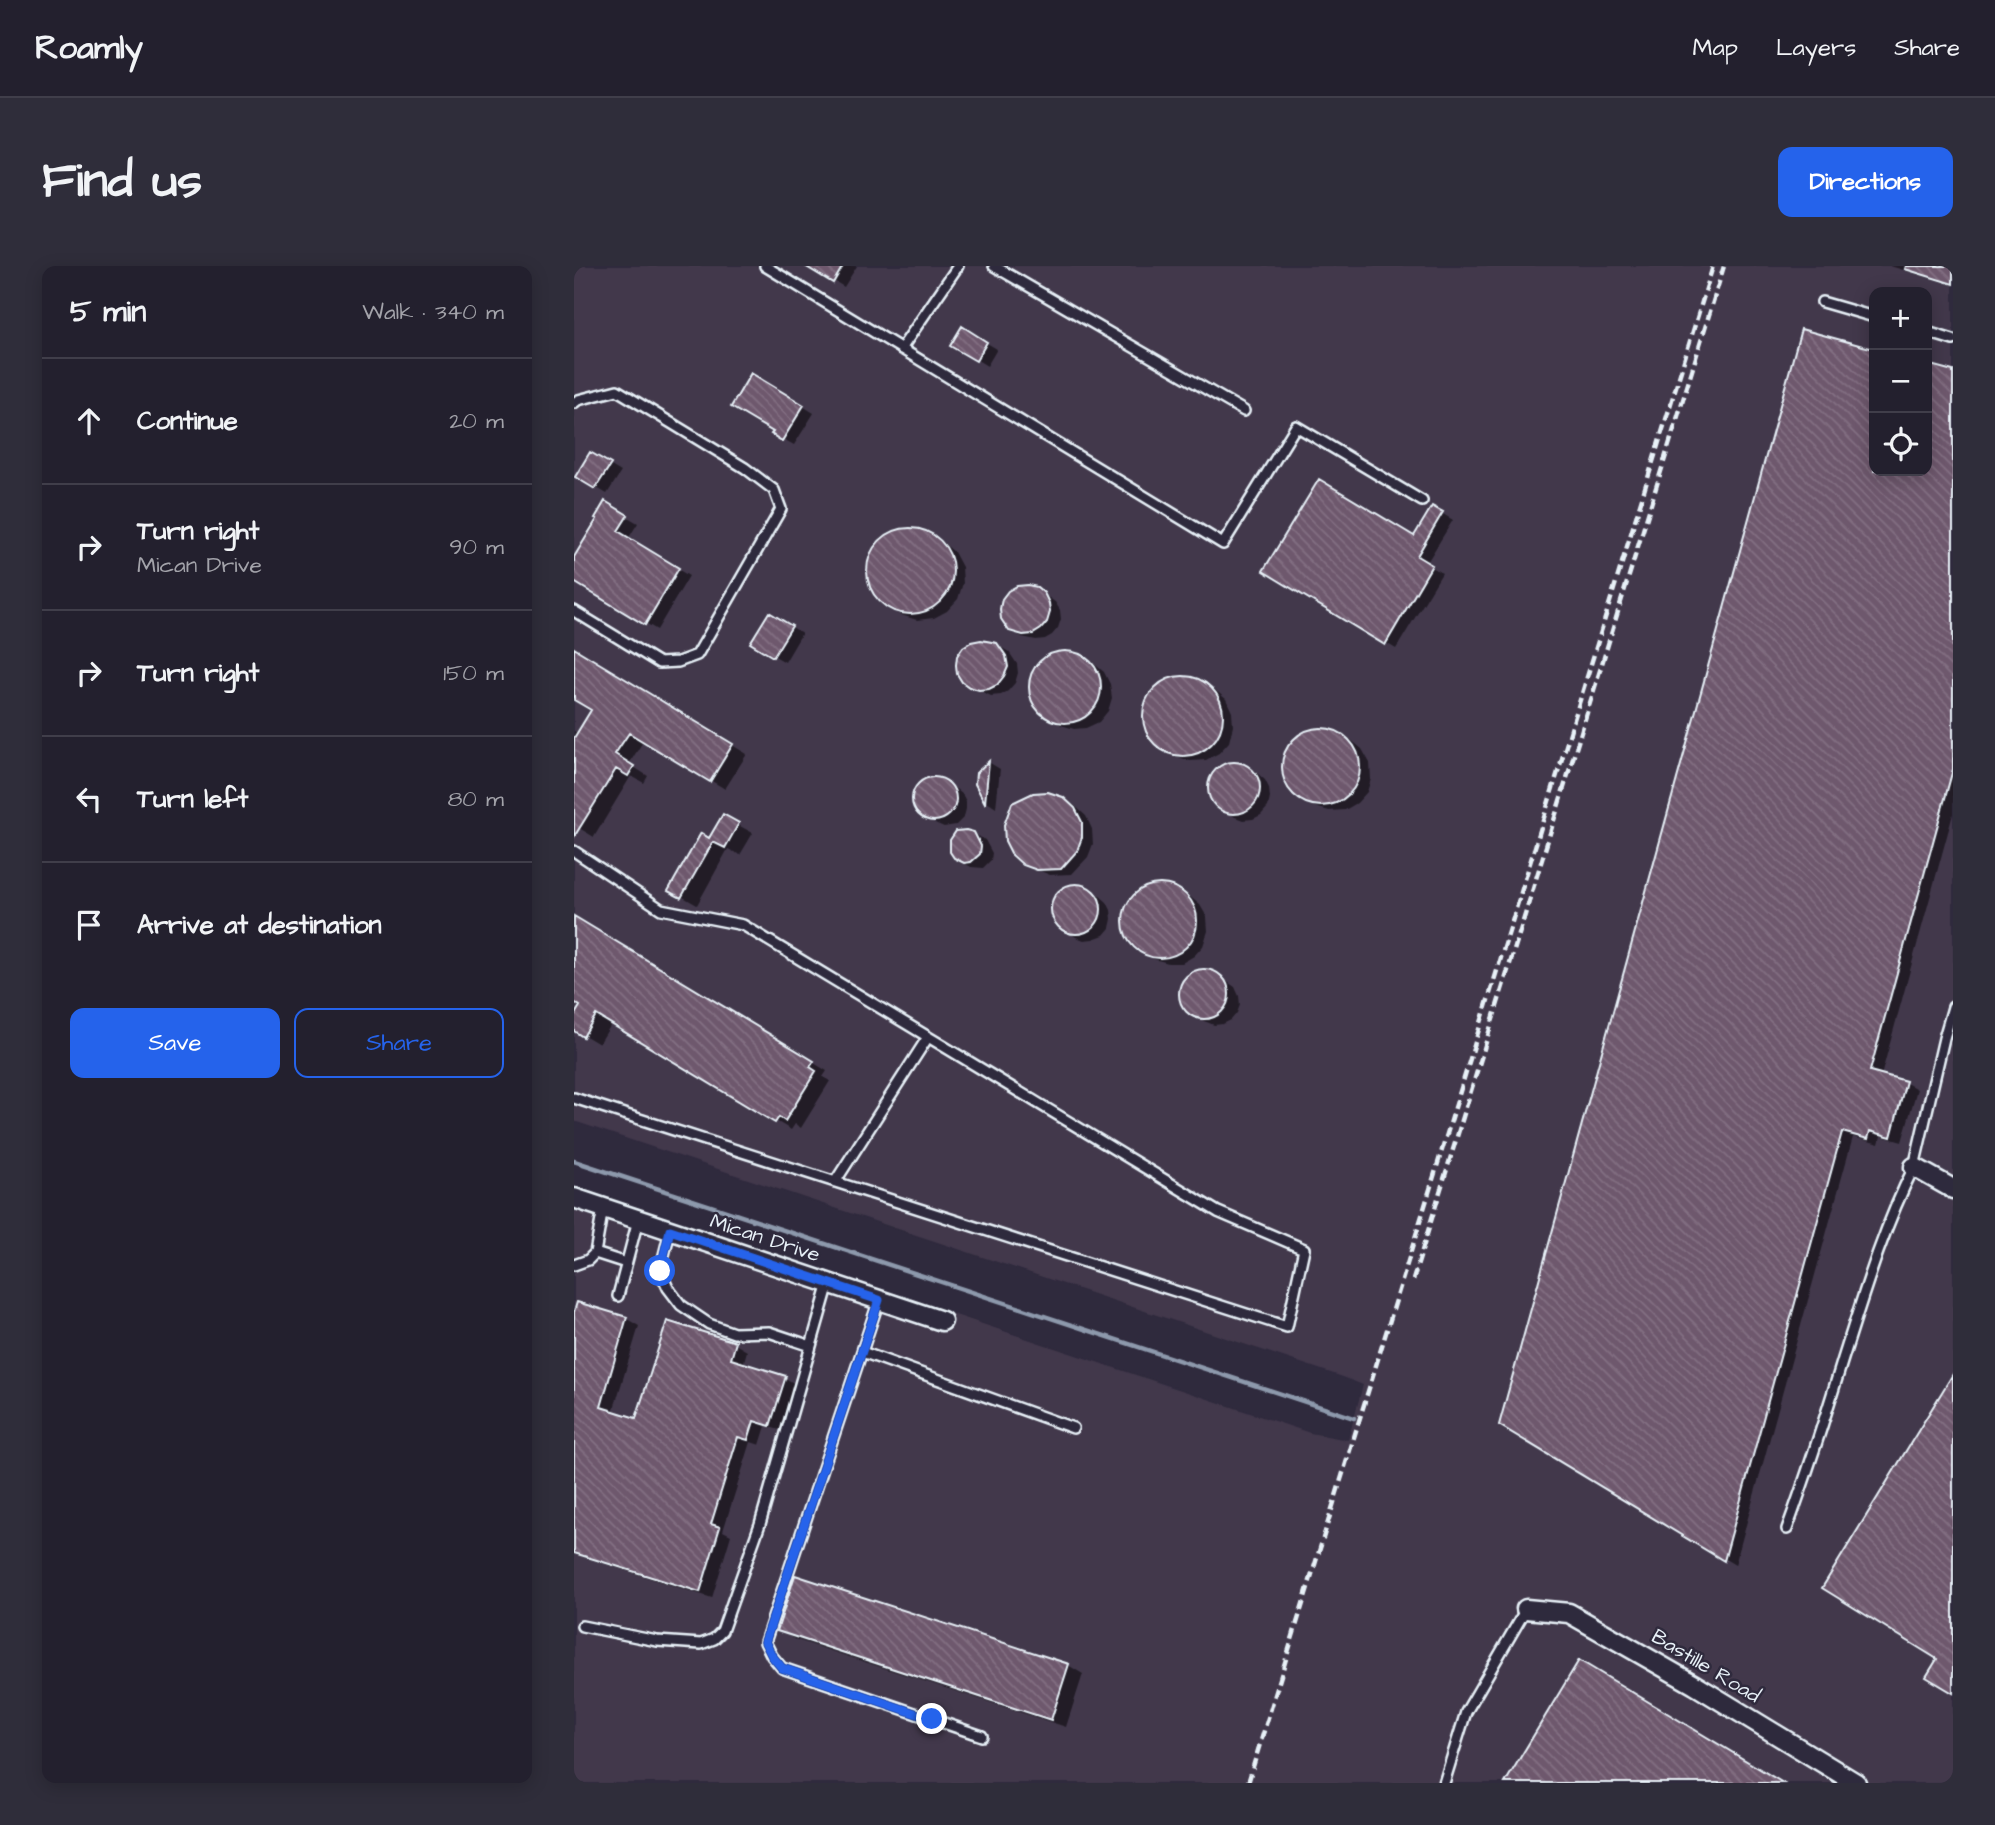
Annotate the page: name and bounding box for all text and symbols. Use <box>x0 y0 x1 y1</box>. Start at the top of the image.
text: Roamly <box>35 25 143 71</box>
text: Map <box>1693 31 1738 65</box>
text: Layers <box>1776 31 1856 65</box>
text: Share <box>1894 31 1960 65</box>
button: Directions <box>1778 147 1953 217</box>
text: Find us <box>42 148 202 216</box>
map controls <box>1869 287 1932 476</box>
button: + <box>1869 287 1932 350</box>
text: 5 min <box>70 291 146 333</box>
text: Walk · 340 m <box>362 296 504 328</box>
button: − <box>1869 350 1932 413</box>
icon: ahead <box>70 402 108 440</box>
text: Continue <box>137 403 238 439</box>
text: 20 m <box>449 405 504 437</box>
button: locate <box>1869 413 1932 476</box>
text: Turn right <box>137 513 259 549</box>
icon: right <box>70 528 108 566</box>
text: 90 m <box>449 531 504 563</box>
text: Mican Drive <box>137 549 262 581</box>
icon: right <box>70 654 108 692</box>
text: Turn right <box>137 655 259 691</box>
text: 150 m <box>443 657 504 689</box>
icon: left <box>70 780 108 818</box>
text: Turn left <box>137 781 248 817</box>
text: 80 m <box>447 783 504 815</box>
icon: arrive <box>70 906 108 944</box>
text: Arrive at destination <box>137 907 382 943</box>
button: Save <box>70 1008 280 1078</box>
button: Share <box>294 1008 504 1078</box>
street label: Mican Drive <box>706 1207 824 1269</box>
route start <box>644 1255 675 1286</box>
street label: Bastille Road <box>1646 1622 1766 1710</box>
route end <box>916 1703 947 1734</box>

